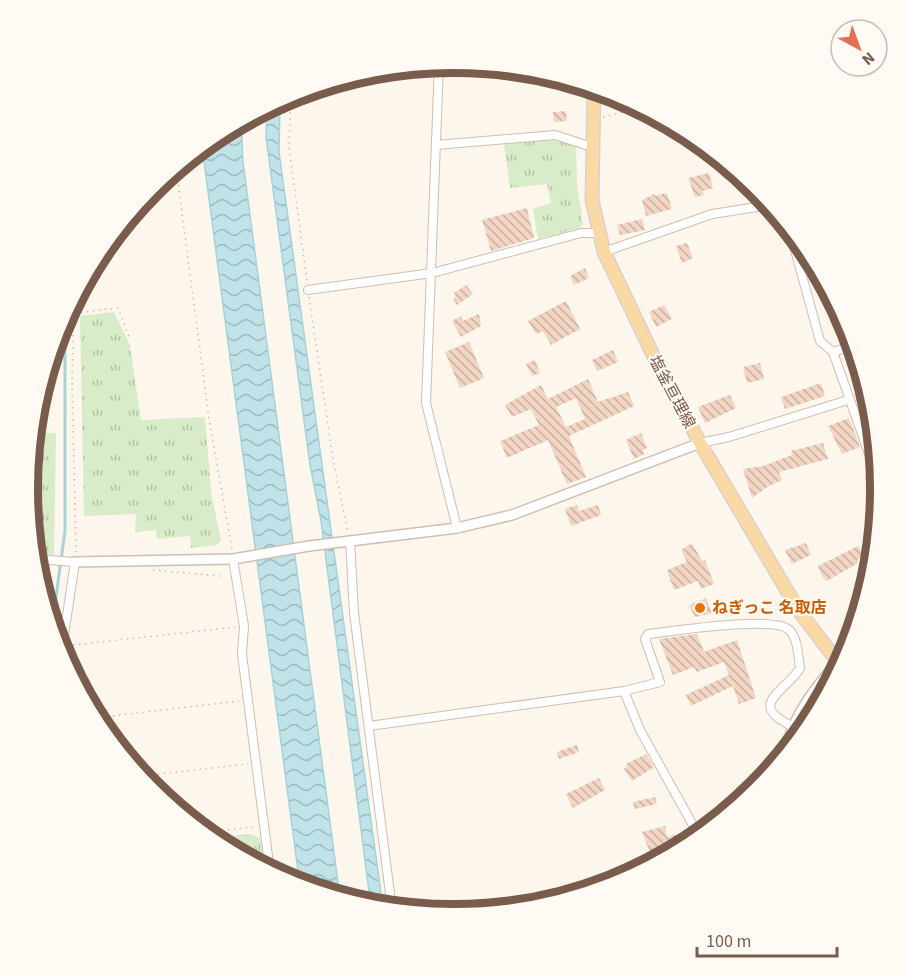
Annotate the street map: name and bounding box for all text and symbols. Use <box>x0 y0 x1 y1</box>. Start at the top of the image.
north arrow <box>829 18 889 78</box>
text: N <box>857 47 879 70</box>
street label: 塩釜亘理線 <box>644 352 700 432</box>
place label: ねぎっこ 名取店 <box>712 597 827 619</box>
marker: ねぎっこ 名取店 <box>693 601 707 615</box>
scale bar <box>697 920 836 958</box>
text: 100 m <box>706 929 751 954</box>

